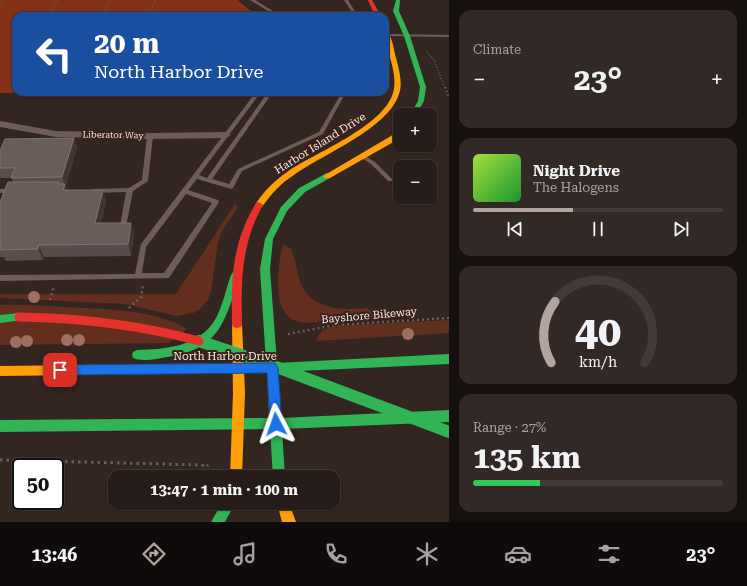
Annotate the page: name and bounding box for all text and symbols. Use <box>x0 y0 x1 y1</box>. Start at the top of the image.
text: 20 m <box>94 27 159 60</box>
icon: left <box>28 28 80 80</box>
text: Climate <box>473 42 521 57</box>
text: North Harbor Drive <box>94 61 263 82</box>
text: 23° <box>574 62 622 97</box>
text: − <box>473 67 485 92</box>
text: + <box>711 67 723 92</box>
map controls <box>393 108 437 204</box>
button: + <box>393 108 437 152</box>
street label: Harbor Island Drive <box>272 110 368 177</box>
street label: Liberator Way <box>82 129 144 141</box>
button: − <box>393 160 437 204</box>
text: Night Drive <box>533 162 620 180</box>
text: The Halogens <box>533 180 619 195</box>
icon: previous <box>504 218 526 240</box>
icon: pause <box>587 218 609 240</box>
icon: next <box>670 218 692 240</box>
street label: Bayshore Bikeway <box>321 305 418 326</box>
text: 40 <box>575 307 621 356</box>
street label: North Harbor Drive <box>173 350 277 363</box>
pin <box>43 353 77 387</box>
text: km/h <box>579 354 617 370</box>
icon: arrive <box>49 359 71 381</box>
position arrow <box>255 403 297 445</box>
text: Range · 27% <box>473 420 546 435</box>
text: 135 km <box>473 440 581 475</box>
speed limit sign: 50 <box>12 458 64 510</box>
text: 13:47 · 1 min · 100 m <box>150 481 298 499</box>
icon: directions <box>140 540 168 568</box>
icon: music <box>231 540 259 568</box>
icon: phone <box>322 540 350 568</box>
icon: climate <box>413 540 441 568</box>
icon: car <box>504 540 532 568</box>
icon: filters <box>595 540 623 568</box>
text: 13:46 <box>31 544 77 565</box>
text: 23° <box>686 544 715 565</box>

